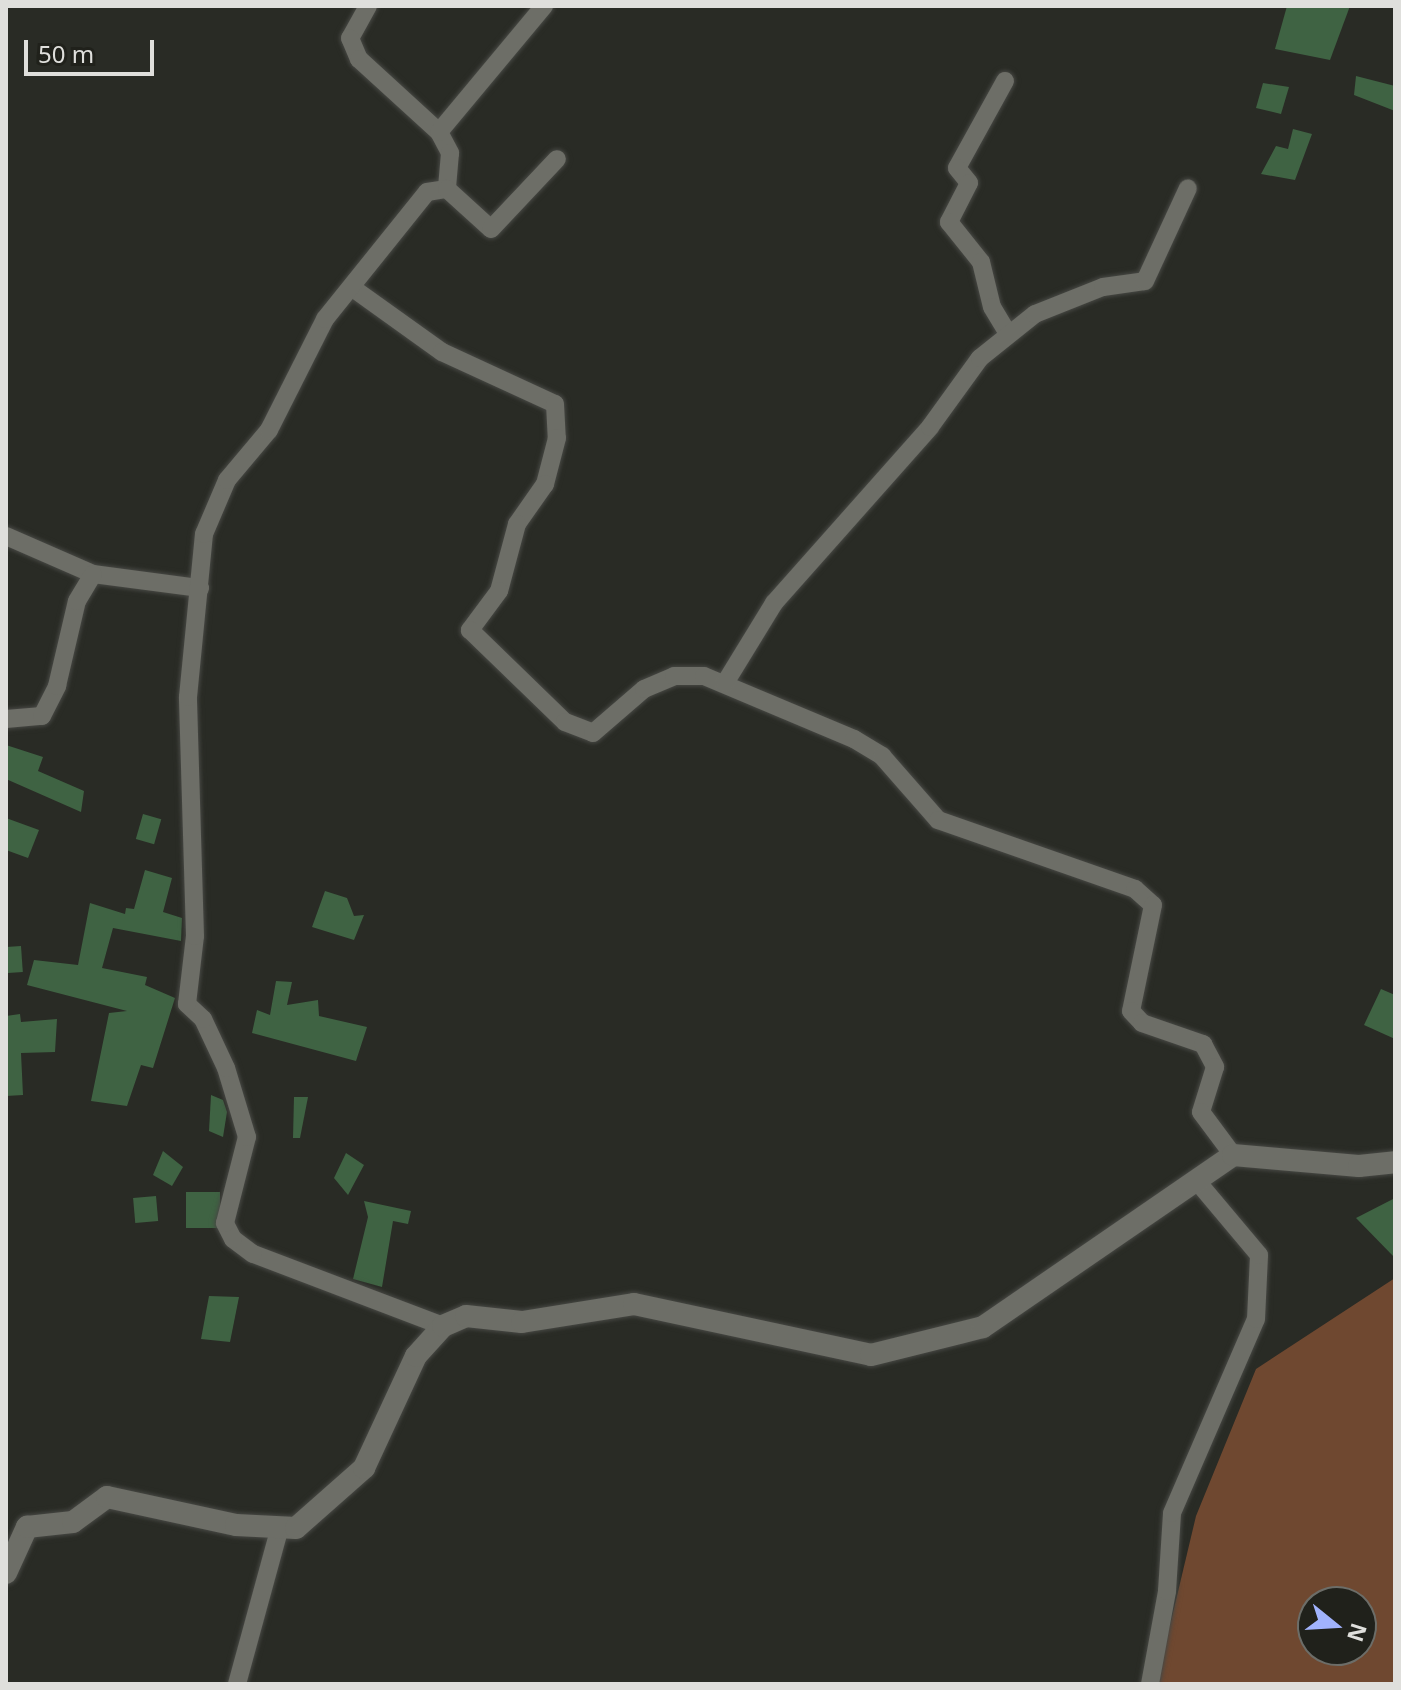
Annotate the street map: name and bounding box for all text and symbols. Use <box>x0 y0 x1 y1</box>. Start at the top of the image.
scale bar <box>28 24 158 74</box>
text: 50 m <box>38 37 94 70</box>
north arrow <box>1297 1586 1377 1666</box>
text: N <box>1341 1620 1375 1646</box>

